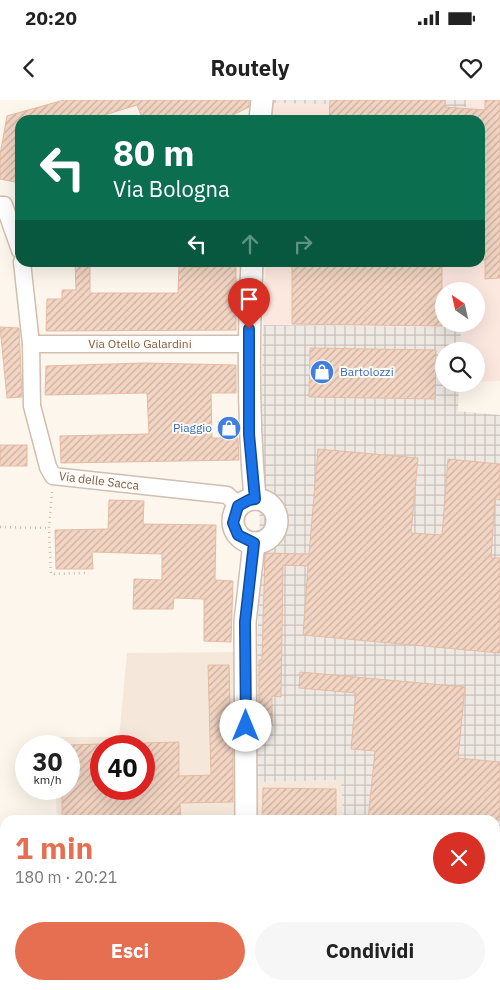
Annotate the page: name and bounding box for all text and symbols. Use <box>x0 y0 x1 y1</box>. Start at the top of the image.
text: 20:20 <box>25 6 77 30</box>
text: Routely <box>210 53 290 82</box>
icon: back <box>15 54 43 82</box>
icon: heart <box>457 54 485 82</box>
text: 80 m <box>113 130 195 176</box>
icon: left <box>30 135 95 200</box>
text: Via Bologna <box>113 174 230 203</box>
icon: left <box>183 230 211 258</box>
icon: ahead <box>236 230 264 258</box>
icon: right <box>289 230 317 258</box>
pin <box>228 278 270 329</box>
north arrow <box>435 282 485 332</box>
map controls <box>435 282 485 392</box>
icon: arrive <box>235 285 263 313</box>
street label: Via Otello Galardini <box>88 336 192 351</box>
button: search <box>435 342 485 392</box>
shop icon: Bartolozzi <box>309 359 335 385</box>
place label: Bartolozzi <box>340 364 394 379</box>
shop icon: Piaggio <box>216 415 242 441</box>
place label: Piaggio <box>173 420 212 435</box>
street label: Via delle Sacca <box>58 468 141 493</box>
position arrow <box>219 699 271 751</box>
speed limit sign: 40 <box>90 735 155 800</box>
text: 30 <box>32 745 63 778</box>
text: km/h <box>33 772 62 787</box>
text: 1 min <box>15 828 93 867</box>
button: close <box>433 832 485 884</box>
text: 180 m · 20:21 <box>15 867 117 887</box>
button: Esci <box>15 922 245 980</box>
button: Condividi <box>255 922 485 980</box>

